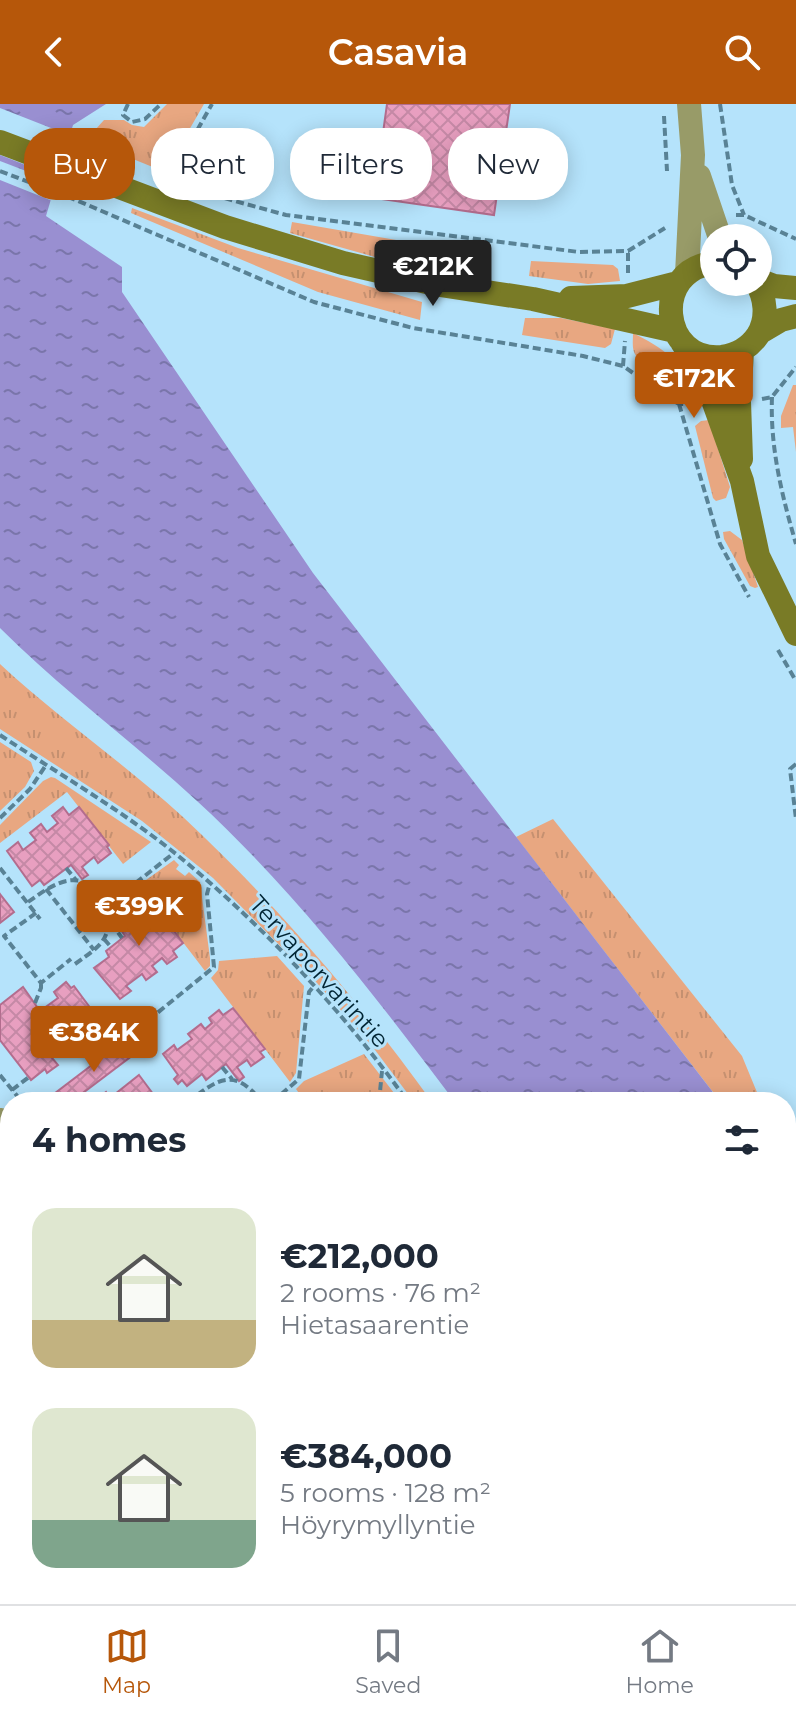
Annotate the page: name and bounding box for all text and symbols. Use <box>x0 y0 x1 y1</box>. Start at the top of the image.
icon: back <box>32 30 76 74</box>
text: Casavia <box>328 30 468 74</box>
icon: search <box>720 30 764 74</box>
chip: Buy <box>24 128 135 200</box>
chip: Rent <box>151 128 274 200</box>
chip: Filters <box>290 128 432 200</box>
chip: New <box>448 128 568 200</box>
map controls <box>700 224 772 296</box>
button: locate <box>700 224 772 296</box>
pin: €212K <box>377 240 489 308</box>
text: €212K <box>392 250 474 282</box>
pin: €172K <box>638 352 750 420</box>
text: €172K <box>653 362 735 394</box>
pin: €399K <box>83 880 195 948</box>
text: €399K <box>95 890 183 922</box>
street label: Tervaporvarintie <box>244 890 395 1054</box>
pin: €384K <box>38 1006 150 1074</box>
text: €384K <box>49 1016 139 1048</box>
icon: filters <box>720 1118 764 1162</box>
text: 4 homes <box>32 1119 186 1161</box>
text: €212,000 <box>280 1235 439 1277</box>
icon: home <box>96 1240 192 1336</box>
text: 2 rooms · 76 m² <box>280 1277 481 1309</box>
text: Hietasaarentie <box>280 1309 469 1341</box>
text: €384,000 <box>280 1435 452 1477</box>
icon: home <box>96 1440 192 1536</box>
text: 5 rooms · 128 m² <box>280 1477 491 1509</box>
text: Höyrymyllyntie <box>280 1509 475 1541</box>
tab: Map <box>102 1624 151 1699</box>
tab: Saved <box>355 1624 421 1699</box>
tab: Home <box>626 1624 694 1699</box>

